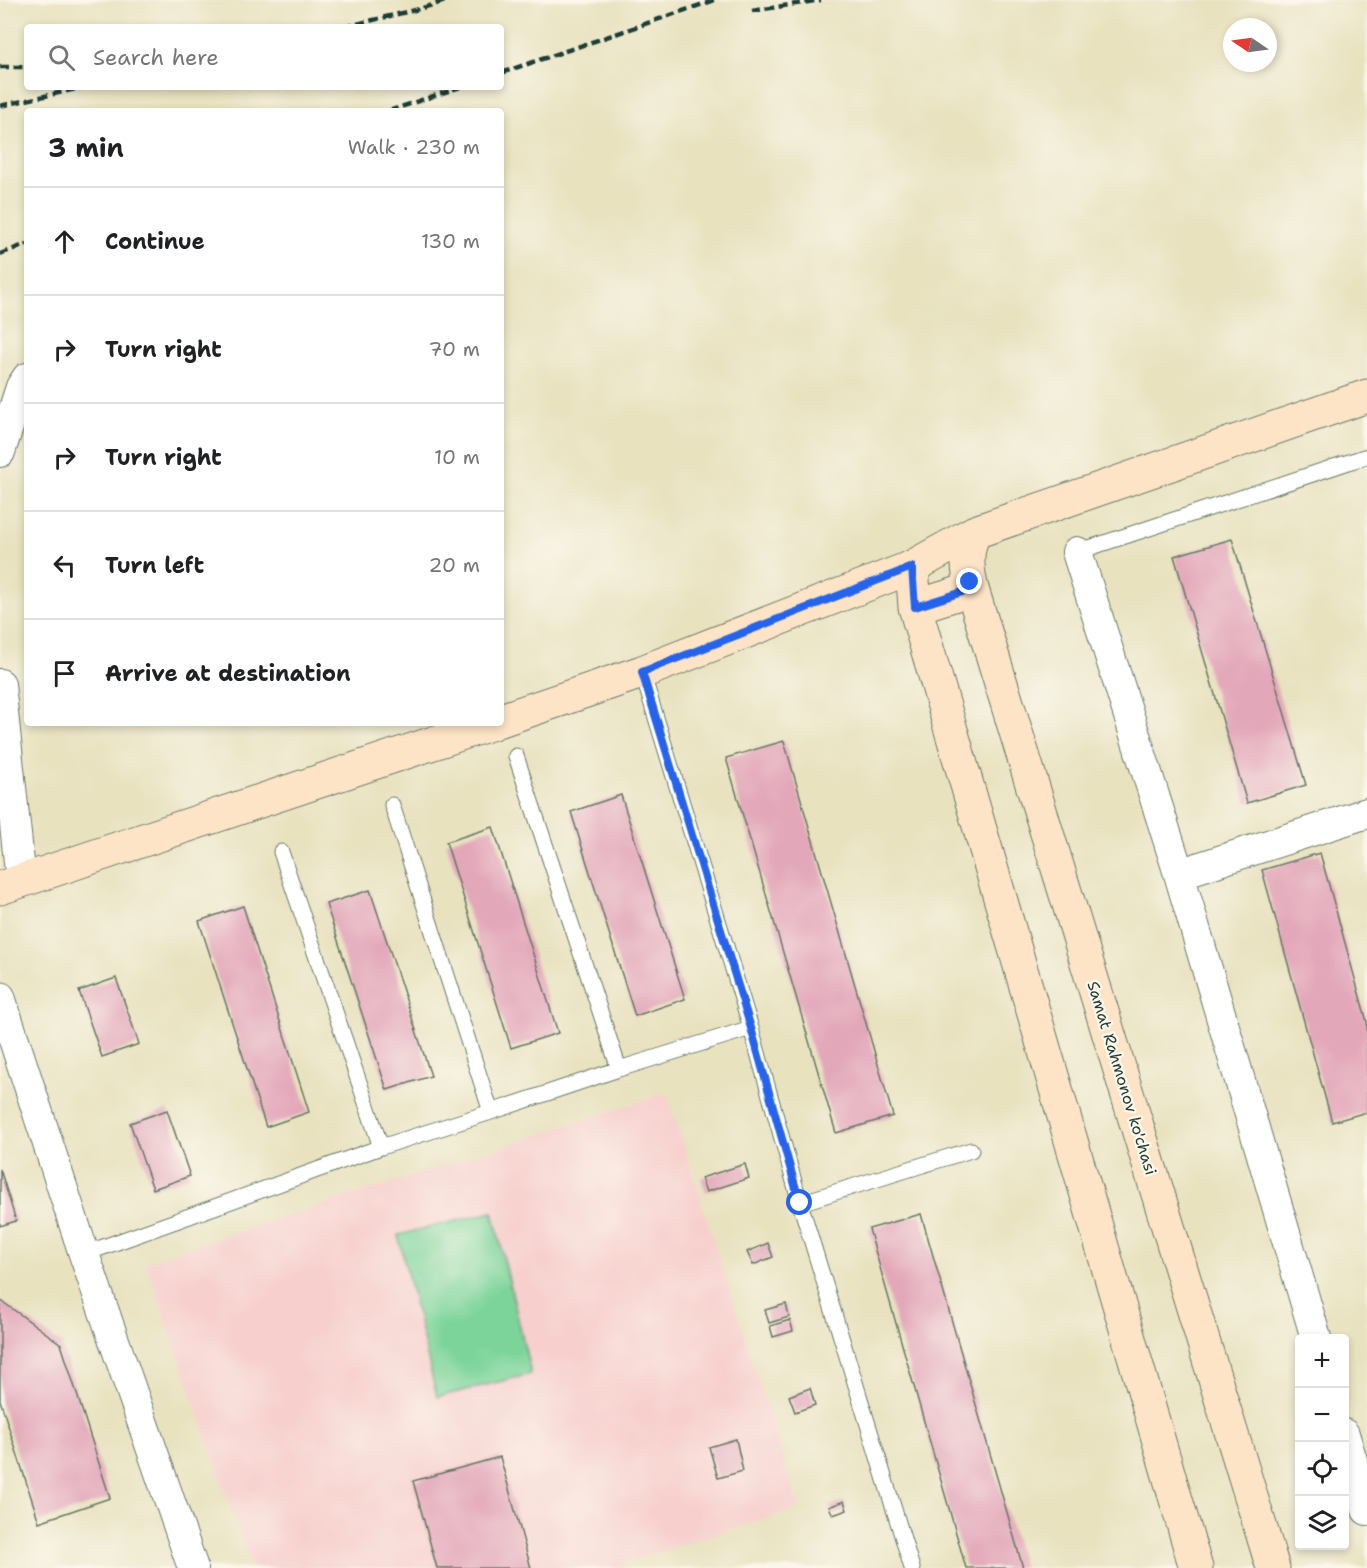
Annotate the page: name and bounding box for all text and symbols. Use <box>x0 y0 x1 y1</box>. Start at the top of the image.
north arrow <box>1223 18 1277 72</box>
search box <box>24 24 504 90</box>
icon: search <box>45 41 78 74</box>
text: Search here <box>93 43 219 72</box>
text: 3 min <box>48 130 124 165</box>
text: Walk · 230 m <box>348 134 480 160</box>
icon: ahead <box>48 225 81 258</box>
text: Continue <box>105 227 205 256</box>
text: 130 m <box>421 228 480 254</box>
icon: right <box>48 333 81 366</box>
text: Turn right <box>105 335 222 364</box>
text: 70 m <box>428 336 480 362</box>
icon: right <box>48 441 81 474</box>
text: Turn right <box>105 443 222 472</box>
text: 10 m <box>434 444 480 470</box>
icon: left <box>48 549 81 582</box>
text: Turn left <box>105 551 204 580</box>
text: 20 m <box>429 552 480 578</box>
route end <box>956 568 982 594</box>
icon: arrive <box>48 657 81 690</box>
text: Arrive at destination <box>105 659 351 688</box>
street label: Samat Rahmonov ko'chasi <box>1082 979 1162 1177</box>
route start <box>786 1189 812 1215</box>
map controls <box>1295 1334 1349 1550</box>
button: + <box>1295 1334 1349 1388</box>
button: − <box>1295 1388 1349 1442</box>
button: locate <box>1295 1442 1349 1496</box>
button: layers <box>1295 1496 1349 1550</box>

